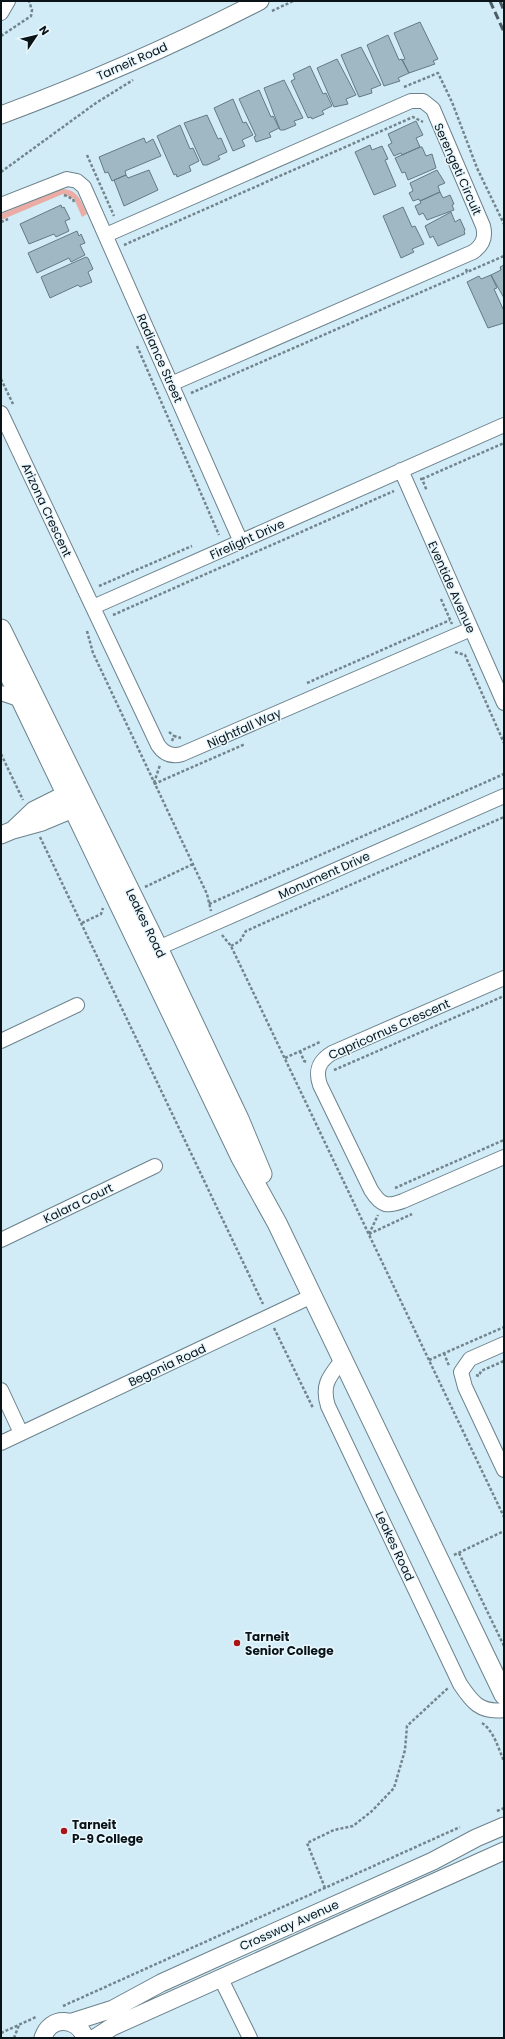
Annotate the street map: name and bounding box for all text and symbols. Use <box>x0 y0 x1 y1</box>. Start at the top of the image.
north arrow <box>16 16 56 56</box>
text: N <box>35 22 53 38</box>
street label: Tarneit Road <box>94 38 170 84</box>
street label: Serengeti Circuit <box>430 120 486 218</box>
street label: Radiance Street <box>133 311 187 405</box>
street label: Arizona Crescent <box>18 460 76 560</box>
street label: Firelight Drive <box>207 515 287 563</box>
street label: Eventide Avenue <box>424 538 480 636</box>
street label: Nightfall Way <box>204 704 284 752</box>
street label: Monument Drive <box>276 847 372 903</box>
street label: Leakes Road <box>122 886 170 960</box>
street label: Capricornus Crescent <box>326 995 452 1063</box>
street label: Kalara Court <box>40 1179 116 1227</box>
street label: Begonia Road <box>125 1340 209 1390</box>
street label: Leakes Road <box>371 1508 419 1584</box>
place label: Tarneit Senior College <box>245 1628 334 1659</box>
marker: Tarneit Senior College <box>232 1638 242 1648</box>
place label: Tarneit P-9 College <box>72 1816 144 1847</box>
marker: Tarneit P-9 College <box>59 1826 69 1836</box>
street label: Crossway Avenue <box>237 1895 341 1955</box>

